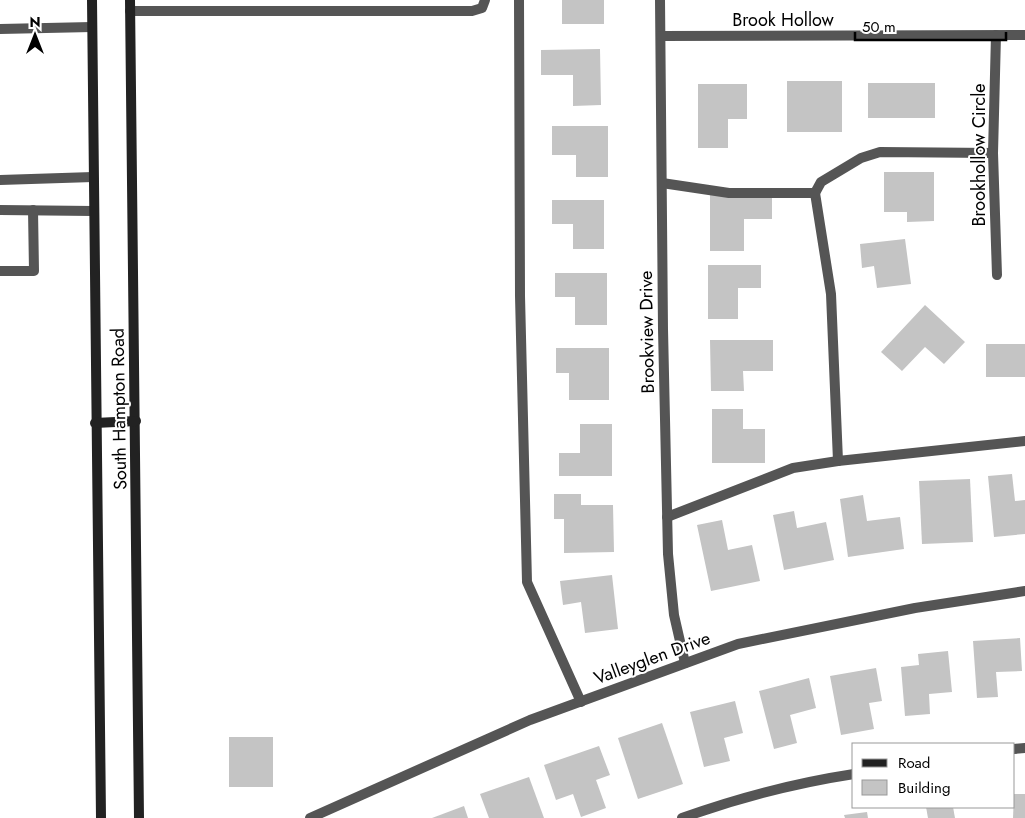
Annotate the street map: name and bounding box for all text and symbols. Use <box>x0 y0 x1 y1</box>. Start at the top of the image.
street label: Brook Hollow <box>732 7 835 33</box>
north arrow <box>10 10 60 60</box>
scale bar <box>855 10 1006 42</box>
text: N <box>29 12 41 32</box>
text: 50 m <box>862 16 896 38</box>
street label: Brookhollow Circle <box>966 83 992 227</box>
street label: Brookview Drive <box>633 270 661 394</box>
street label: South Hampton Road <box>105 328 133 490</box>
street label: Valleyglen Drive <box>590 625 714 691</box>
legend <box>852 743 1015 808</box>
text: Road <box>898 752 930 774</box>
text: Building <box>898 777 950 799</box>

